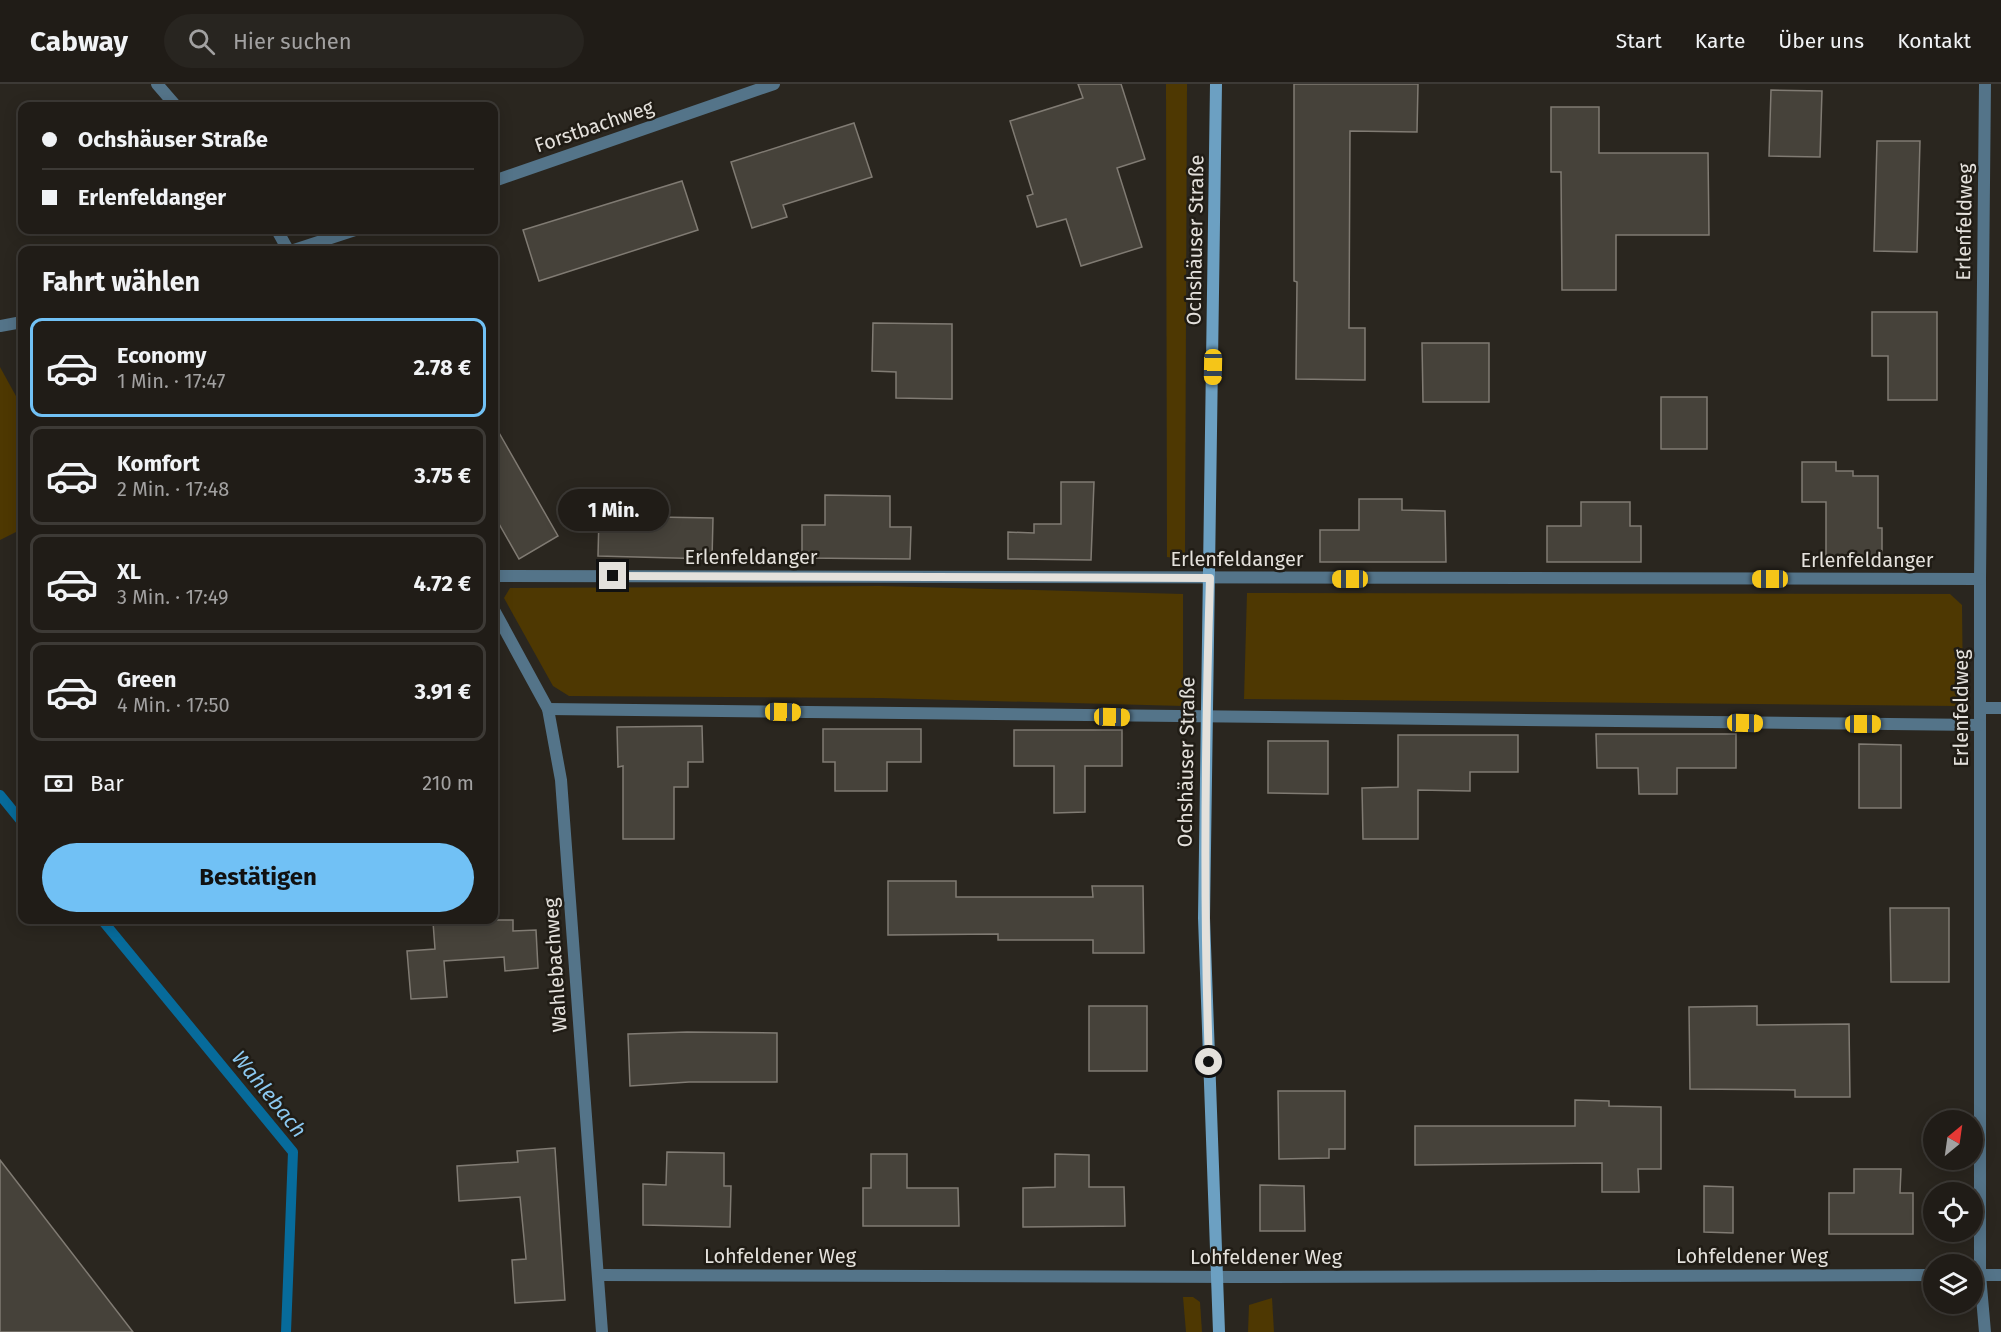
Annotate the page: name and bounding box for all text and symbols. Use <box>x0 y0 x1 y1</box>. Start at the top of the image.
search box <box>164 14 584 68</box>
text: Cabway <box>30 25 128 58</box>
icon: search <box>185 25 218 58</box>
text: Hier suchen <box>233 28 352 55</box>
text: Start <box>1616 28 1662 54</box>
text: Karte <box>1695 28 1745 54</box>
text: Über uns <box>1778 28 1864 54</box>
text: Kontakt <box>1897 28 1971 54</box>
street label: Forstbachweg <box>531 94 657 158</box>
text: Ochshäuser Straße <box>78 126 268 153</box>
street label: Ochshäuser Straße <box>1182 154 1208 326</box>
street label: Erlenfeldweg <box>1951 163 1977 281</box>
text: Erlenfeldanger <box>78 184 226 211</box>
text: Fahrt wählen <box>42 266 200 298</box>
icon: car <box>45 341 99 395</box>
text: Economy <box>117 342 206 369</box>
car <box>1204 349 1222 385</box>
text: 2.78 € <box>413 354 471 381</box>
text: 1 Min. · 17:47 <box>117 369 225 393</box>
icon: car <box>45 449 99 503</box>
text: Komfort <box>117 450 200 477</box>
text: 3.75 € <box>414 462 471 489</box>
text: 2 Min. · 17:48 <box>117 477 229 501</box>
callout: 1 Min. <box>558 489 668 531</box>
text: 1 Min. <box>588 498 639 522</box>
street label: Erlenfeldanger <box>684 545 818 569</box>
street label: Erlenfeldanger <box>1170 547 1304 571</box>
street label: Erlenfeldanger <box>1800 548 1934 572</box>
icon: car <box>45 557 99 611</box>
text: XL <box>117 558 141 585</box>
route end <box>599 562 626 589</box>
text: 4.72 € <box>414 570 471 597</box>
car <box>1332 570 1368 588</box>
car <box>1752 570 1788 588</box>
text: 3 Min. · 17:49 <box>117 585 228 609</box>
street label: Erlenfeldweg <box>1949 649 1973 767</box>
icon: car <box>45 665 99 719</box>
text: Green <box>117 666 176 693</box>
street label: Ochshäuser Straße <box>1173 676 1199 848</box>
text: 3.91 € <box>414 678 471 705</box>
text: 4 Min. · 17:50 <box>117 693 230 717</box>
car <box>765 703 801 721</box>
car <box>1094 708 1130 726</box>
car <box>1727 714 1763 732</box>
car <box>1845 715 1881 733</box>
icon: cash <box>42 767 75 800</box>
text: Bar <box>90 770 124 797</box>
text: 210 m <box>422 771 474 795</box>
button: Bestätigen <box>42 843 474 912</box>
street label: Wahlebachweg <box>538 896 572 1033</box>
water label: Wahlebach <box>226 1045 312 1143</box>
route start <box>1195 1048 1222 1075</box>
north arrow <box>1923 1110 1983 1170</box>
map controls <box>1923 1110 1983 1314</box>
button: locate <box>1923 1182 1983 1242</box>
street label: Lohfeldener Weg <box>704 1244 857 1268</box>
street label: Lohfeldener Weg <box>1676 1244 1829 1268</box>
street label: Lohfeldener Weg <box>1190 1245 1343 1269</box>
button: layers <box>1923 1254 1983 1314</box>

